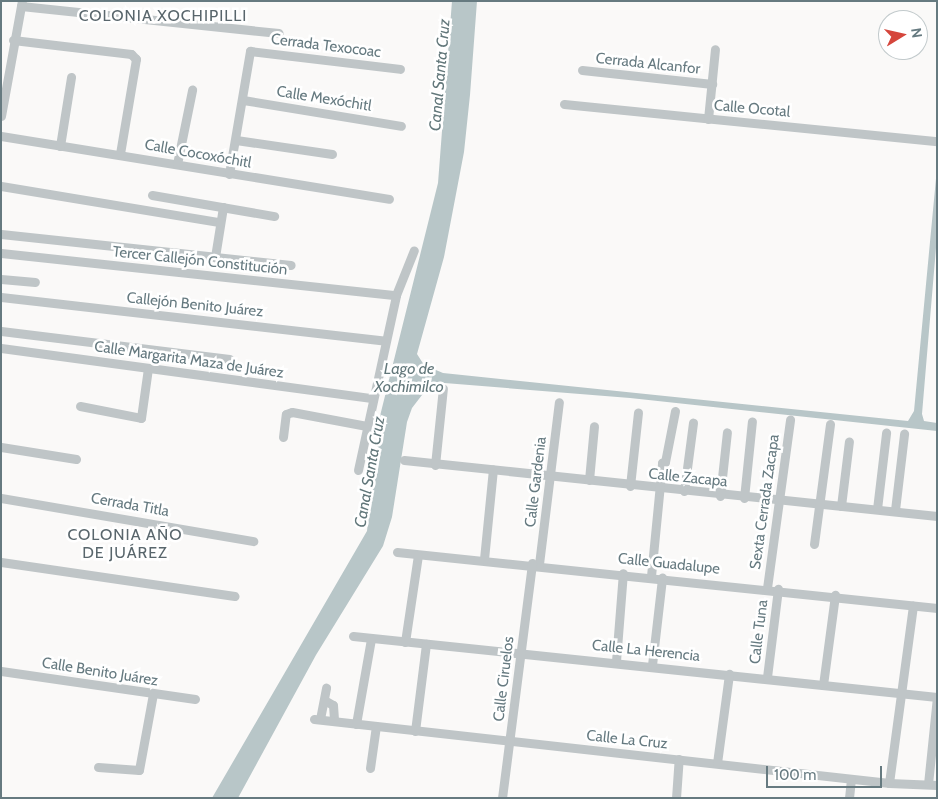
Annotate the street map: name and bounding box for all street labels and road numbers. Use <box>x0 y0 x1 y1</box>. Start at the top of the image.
street label: Cerrada Texocoac <box>270 30 382 62</box>
street label: Cerrada Alcanfor <box>595 50 701 78</box>
street label: Calle Mexóchitl <box>275 83 373 115</box>
street label: Calle Ocotal <box>713 97 791 121</box>
street label: Calle Cocoxóchitl <box>143 136 253 172</box>
street label: Tercer Callejón Constitución <box>112 243 288 279</box>
street label: Callejón Benito Juárez <box>126 289 264 321</box>
street label: Calle Margarita Maza de Juárez <box>93 338 285 382</box>
street label: Sexta Cerrada Zacapa <box>747 433 783 571</box>
street label: Calle Gardenia <box>522 436 550 528</box>
street label: Calle Zacapa <box>648 465 728 491</box>
street label: Cerrada Titla <box>90 489 170 521</box>
street label: Calle Guadalupe <box>617 550 721 578</box>
street label: Calle Tuna <box>746 599 772 665</box>
street label: Calle Ciruelos <box>490 635 518 723</box>
street label: Calle La Herencia <box>591 636 701 666</box>
street label: Calle Benito Juárez <box>41 654 159 690</box>
street label: Calle La Cruz <box>586 727 668 753</box>

